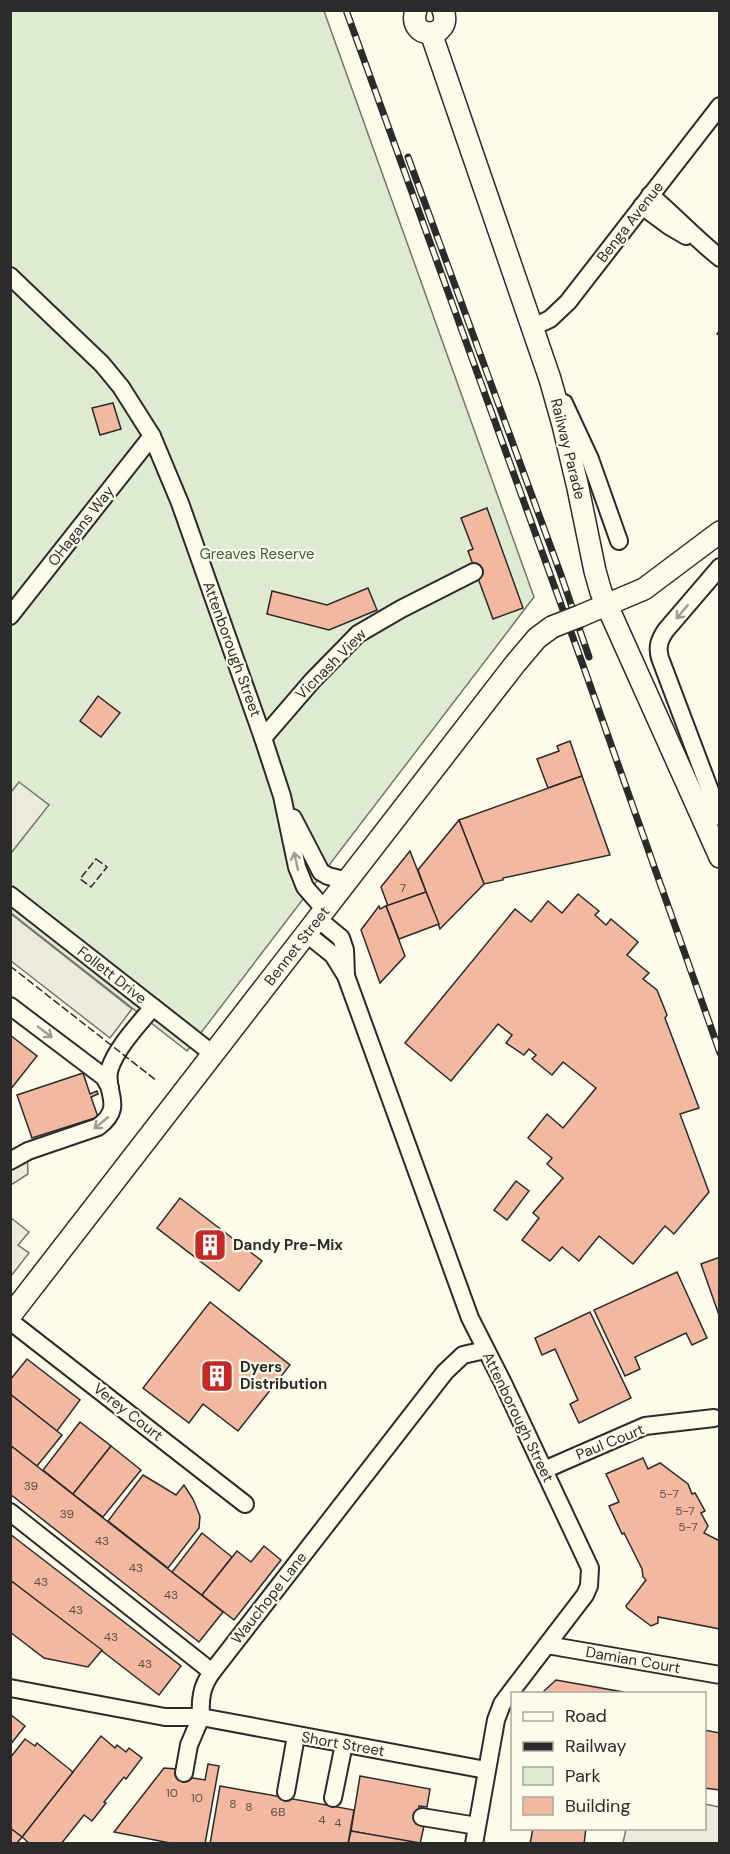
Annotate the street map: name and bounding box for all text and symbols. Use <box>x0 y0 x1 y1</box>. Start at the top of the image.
street label: Benga Avenue <box>592 177 668 267</box>
street label: Railway Parade <box>546 396 590 502</box>
street label: OHagans Way <box>43 481 119 570</box>
park label: Greaves Reserve <box>199 544 315 564</box>
street label: Attenborough Street <box>198 579 266 720</box>
one-way arrow <box>675 604 688 620</box>
street label: Vicnash View <box>291 624 371 704</box>
one-way arrow <box>289 852 301 871</box>
house number: 7 <box>400 880 406 896</box>
street label: Bennet Street <box>260 902 334 990</box>
street label: Follett Drive <box>73 942 151 1008</box>
one-way arrow <box>36 1025 52 1038</box>
one-way arrow <box>93 1115 109 1129</box>
building icon: Dandy Pre-Mix <box>192 1227 228 1263</box>
place label: Dandy Pre-Mix <box>233 1235 343 1255</box>
street label: Attenborough Street <box>478 1349 558 1486</box>
place label: Dyers Distribution <box>240 1357 327 1394</box>
building icon: Dyers Distribution <box>199 1358 235 1394</box>
street label: Verey Court <box>89 1379 167 1446</box>
street label: Paul Court <box>573 1419 647 1465</box>
house number: 39 <box>24 1478 38 1494</box>
house number: 5-7 <box>659 1486 679 1502</box>
house number: 5-7 <box>675 1503 695 1519</box>
house number: 39 <box>60 1506 74 1522</box>
house number: 5-7 <box>678 1519 698 1535</box>
house number: 43 <box>95 1533 109 1549</box>
street label: Wauchope Lane <box>227 1548 311 1648</box>
house number: 43 <box>129 1560 143 1576</box>
house number: 43 <box>34 1574 48 1590</box>
house number: 43 <box>164 1587 178 1603</box>
house number: 43 <box>69 1602 83 1618</box>
house number: 43 <box>104 1629 118 1645</box>
street label: Damian Court <box>584 1642 682 1678</box>
house number: 43 <box>138 1656 152 1672</box>
legend <box>511 1692 706 1830</box>
text: Road <box>565 1704 607 1728</box>
street label: Short Street <box>300 1727 386 1761</box>
text: Railway <box>565 1734 627 1758</box>
text: Park <box>565 1764 601 1788</box>
house number: 10 <box>166 1785 178 1801</box>
house number: 10 <box>191 1790 203 1806</box>
text: Building <box>565 1794 630 1818</box>
house number: 8 <box>229 1796 237 1812</box>
house number: 8 <box>245 1799 253 1815</box>
house number: 6B <box>271 1804 285 1820</box>
house number: 4 <box>318 1812 326 1828</box>
house number: 4 <box>334 1815 342 1831</box>

